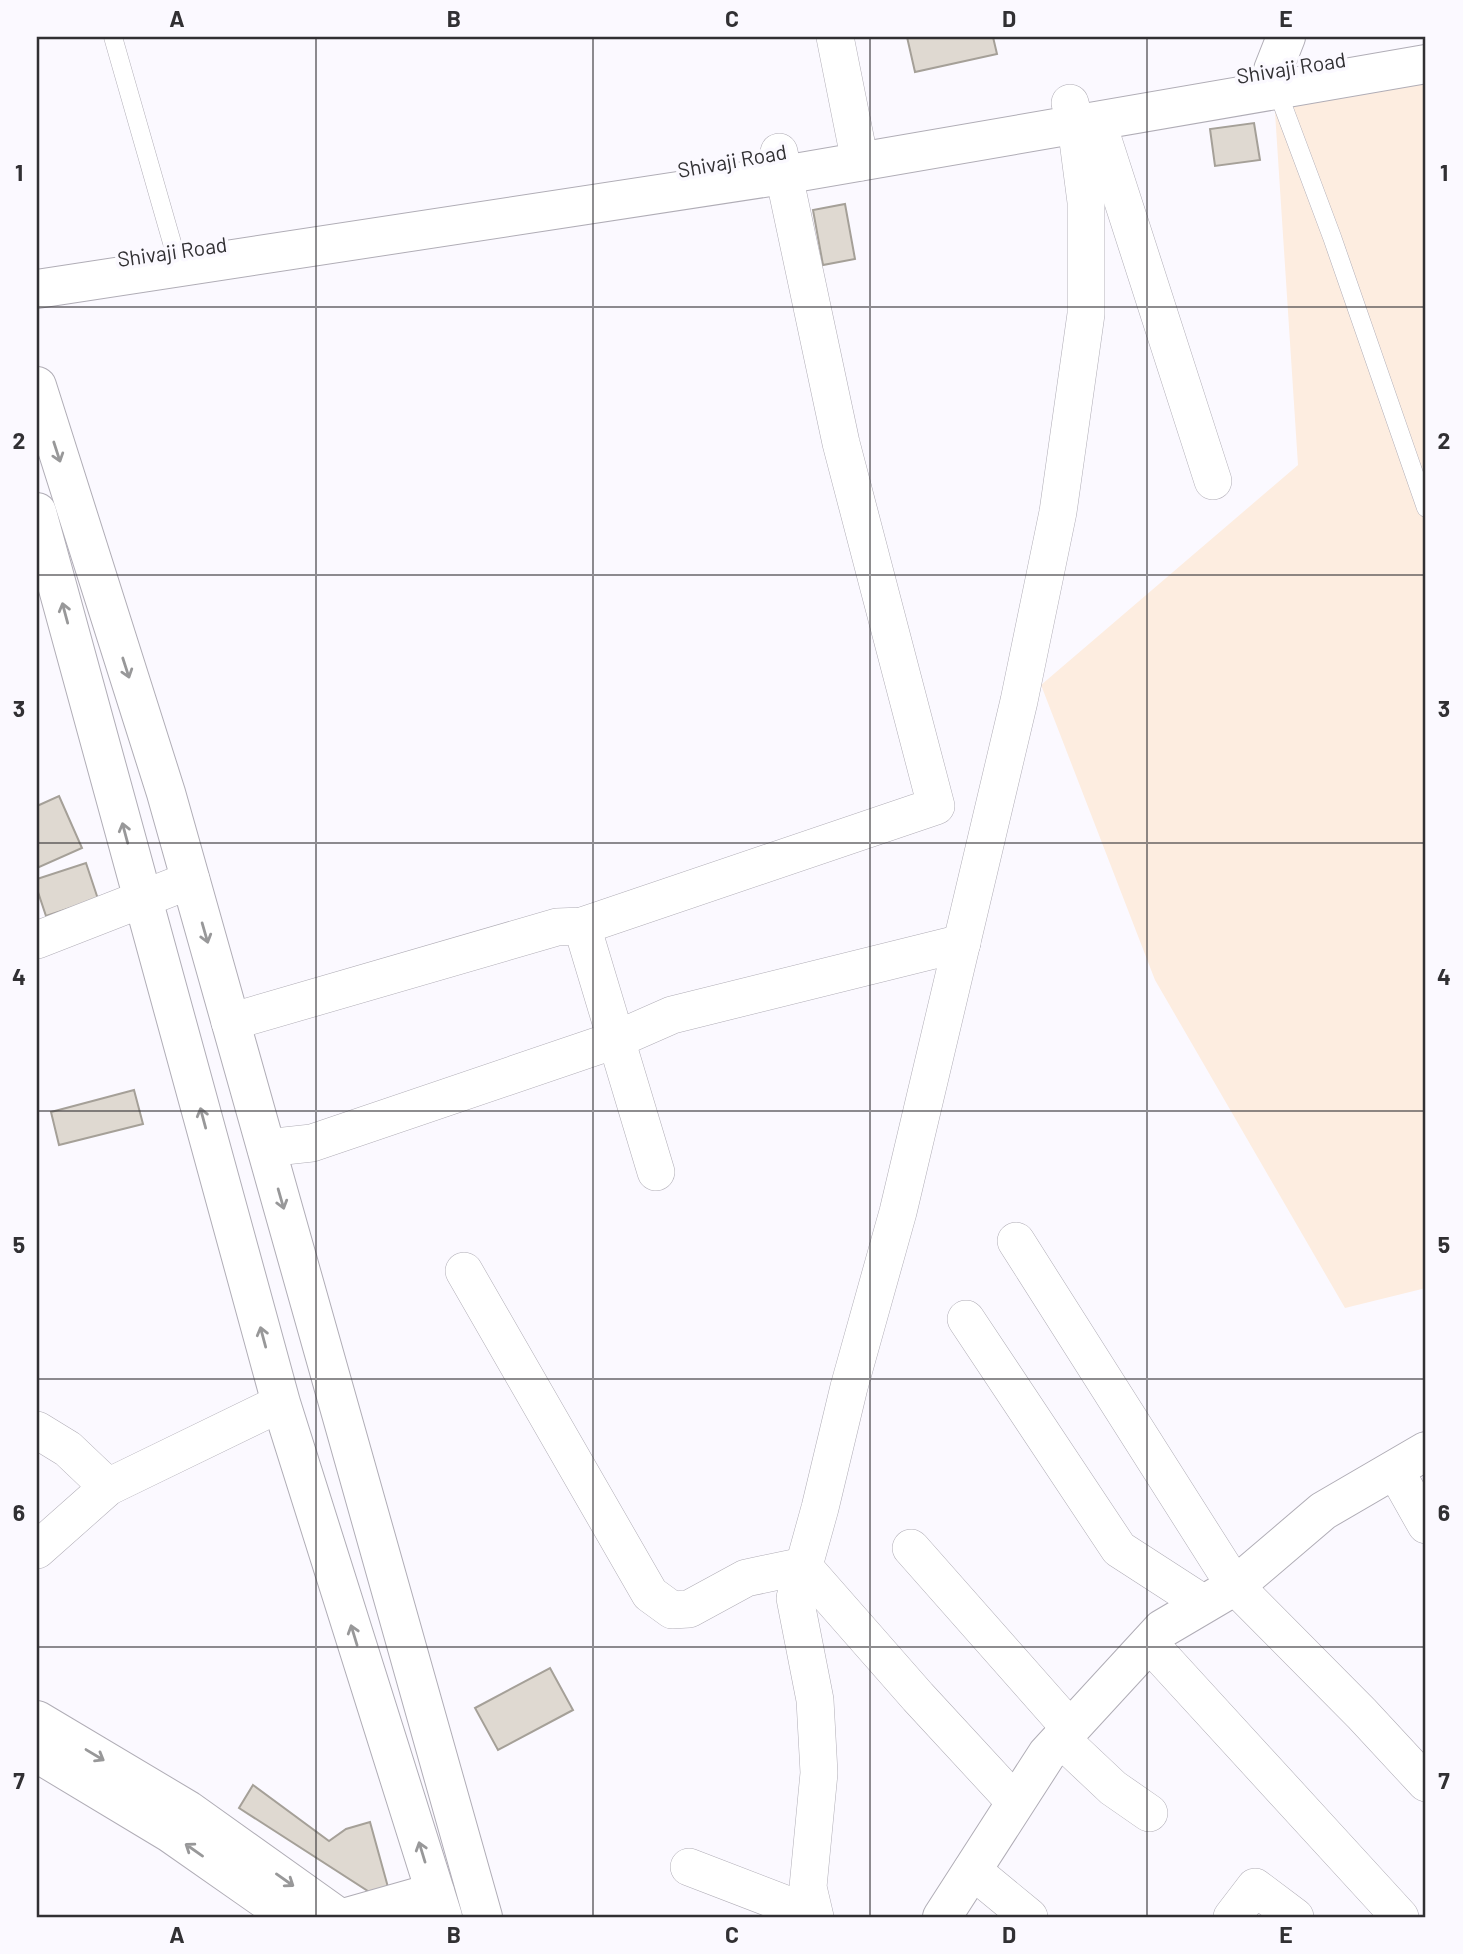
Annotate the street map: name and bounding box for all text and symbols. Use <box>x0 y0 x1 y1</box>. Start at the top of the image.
text: A <box>169 4 185 32</box>
text: B <box>447 4 461 32</box>
text: C <box>725 4 739 32</box>
text: D <box>1002 4 1016 32</box>
text: E <box>1279 4 1293 32</box>
street label: Shivaji Road <box>1234 46 1348 88</box>
street label: Shivaji Road <box>675 138 789 182</box>
text: 1 <box>15 158 23 186</box>
text: 1 <box>1440 158 1448 186</box>
street label: Shivaji Road <box>116 231 228 271</box>
text: 2 <box>13 426 25 454</box>
text: 2 <box>1438 426 1450 454</box>
one-way arrow <box>52 440 65 462</box>
one-way arrow <box>57 602 70 624</box>
one-way arrow <box>121 657 134 679</box>
text: 3 <box>13 694 25 722</box>
text: 3 <box>1438 694 1450 722</box>
one-way arrow <box>118 822 131 844</box>
one-way arrow <box>200 922 213 944</box>
text: 4 <box>12 962 26 990</box>
text: 4 <box>1437 962 1451 990</box>
one-way arrow <box>196 1107 209 1129</box>
one-way arrow <box>275 1188 288 1210</box>
text: 5 <box>13 1230 25 1258</box>
text: 5 <box>1438 1230 1450 1258</box>
one-way arrow <box>256 1326 269 1348</box>
text: 6 <box>13 1498 25 1526</box>
text: 6 <box>1438 1498 1450 1526</box>
one-way arrow <box>347 1624 360 1646</box>
one-way arrow <box>85 1748 105 1762</box>
text: 7 <box>13 1766 25 1794</box>
text: 7 <box>1438 1766 1450 1794</box>
one-way arrow <box>415 1842 428 1864</box>
one-way arrow <box>185 1843 204 1857</box>
one-way arrow <box>275 1872 294 1887</box>
text: A <box>169 1920 185 1948</box>
text: B <box>447 1920 461 1948</box>
text: C <box>725 1920 739 1948</box>
text: D <box>1002 1920 1016 1948</box>
text: E <box>1279 1920 1293 1948</box>

